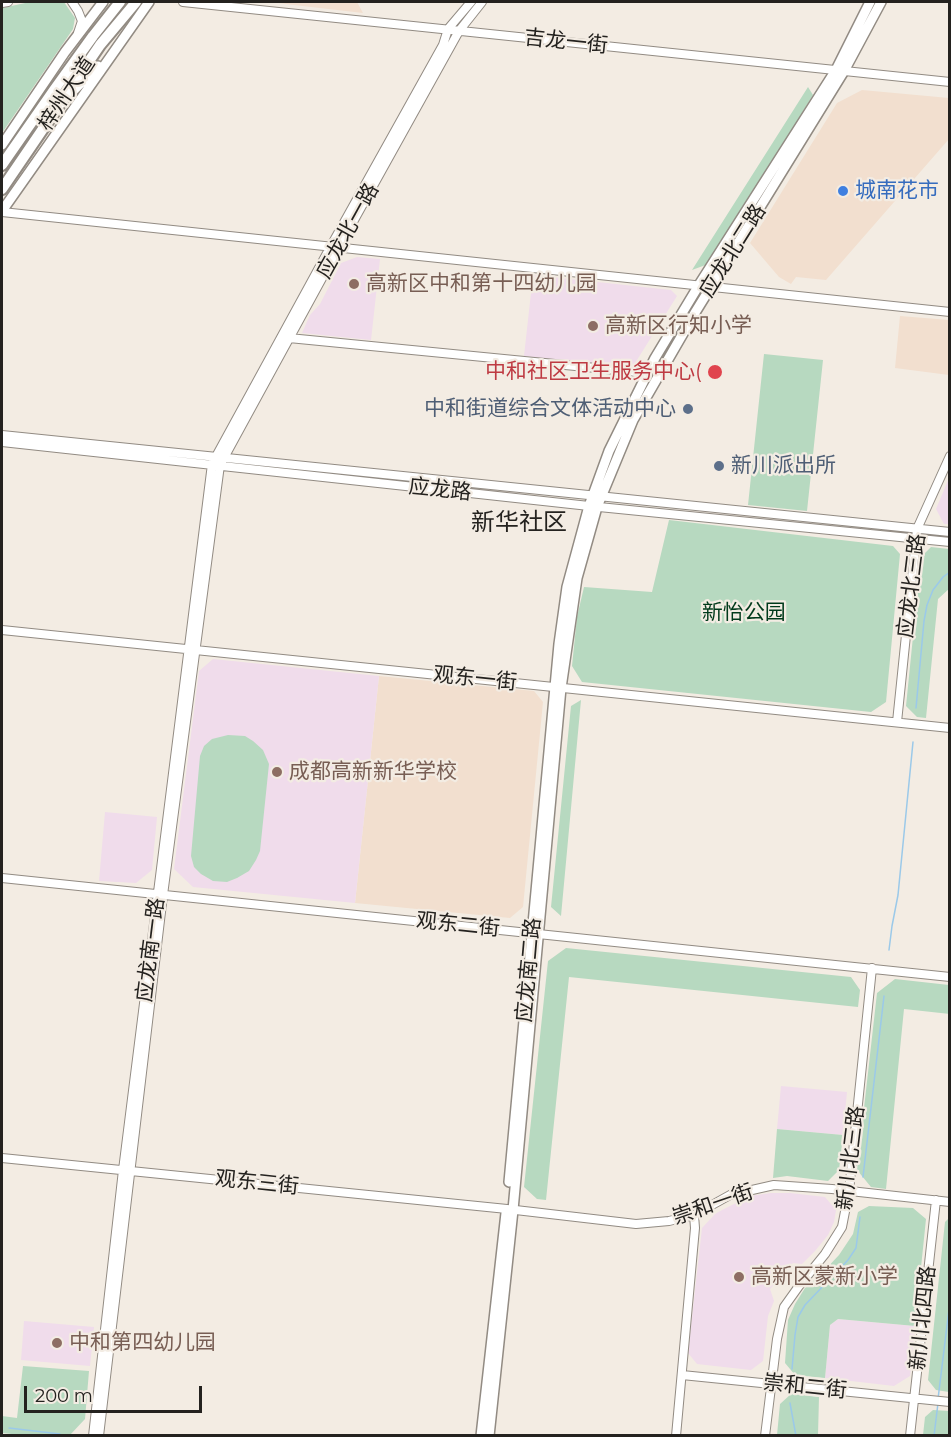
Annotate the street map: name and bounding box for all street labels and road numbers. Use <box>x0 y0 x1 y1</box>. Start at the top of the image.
street label: 吉龙一街 <box>523 25 609 59</box>
street label: 梓州大道 <box>33 52 101 136</box>
street label: 应龙北一路 <box>312 179 384 283</box>
street label: 应龙北二路 <box>694 200 772 302</box>
street label: 应龙路 <box>407 474 473 506</box>
street label: 应龙北三路 <box>893 532 931 640</box>
street label: 观东一街 <box>432 662 518 696</box>
street label: 应龙南一路 <box>132 896 170 1004</box>
street label: 观东二街 <box>415 908 501 942</box>
street label: 应龙南二路 <box>512 917 546 1023</box>
street label: 新川北三路 <box>832 1104 870 1212</box>
street label: 观东三街 <box>214 1166 300 1200</box>
street label: 崇和一街 <box>669 1179 757 1231</box>
street label: 新川北四路 <box>905 1264 941 1372</box>
street label: 崇和二街 <box>762 1370 848 1404</box>

